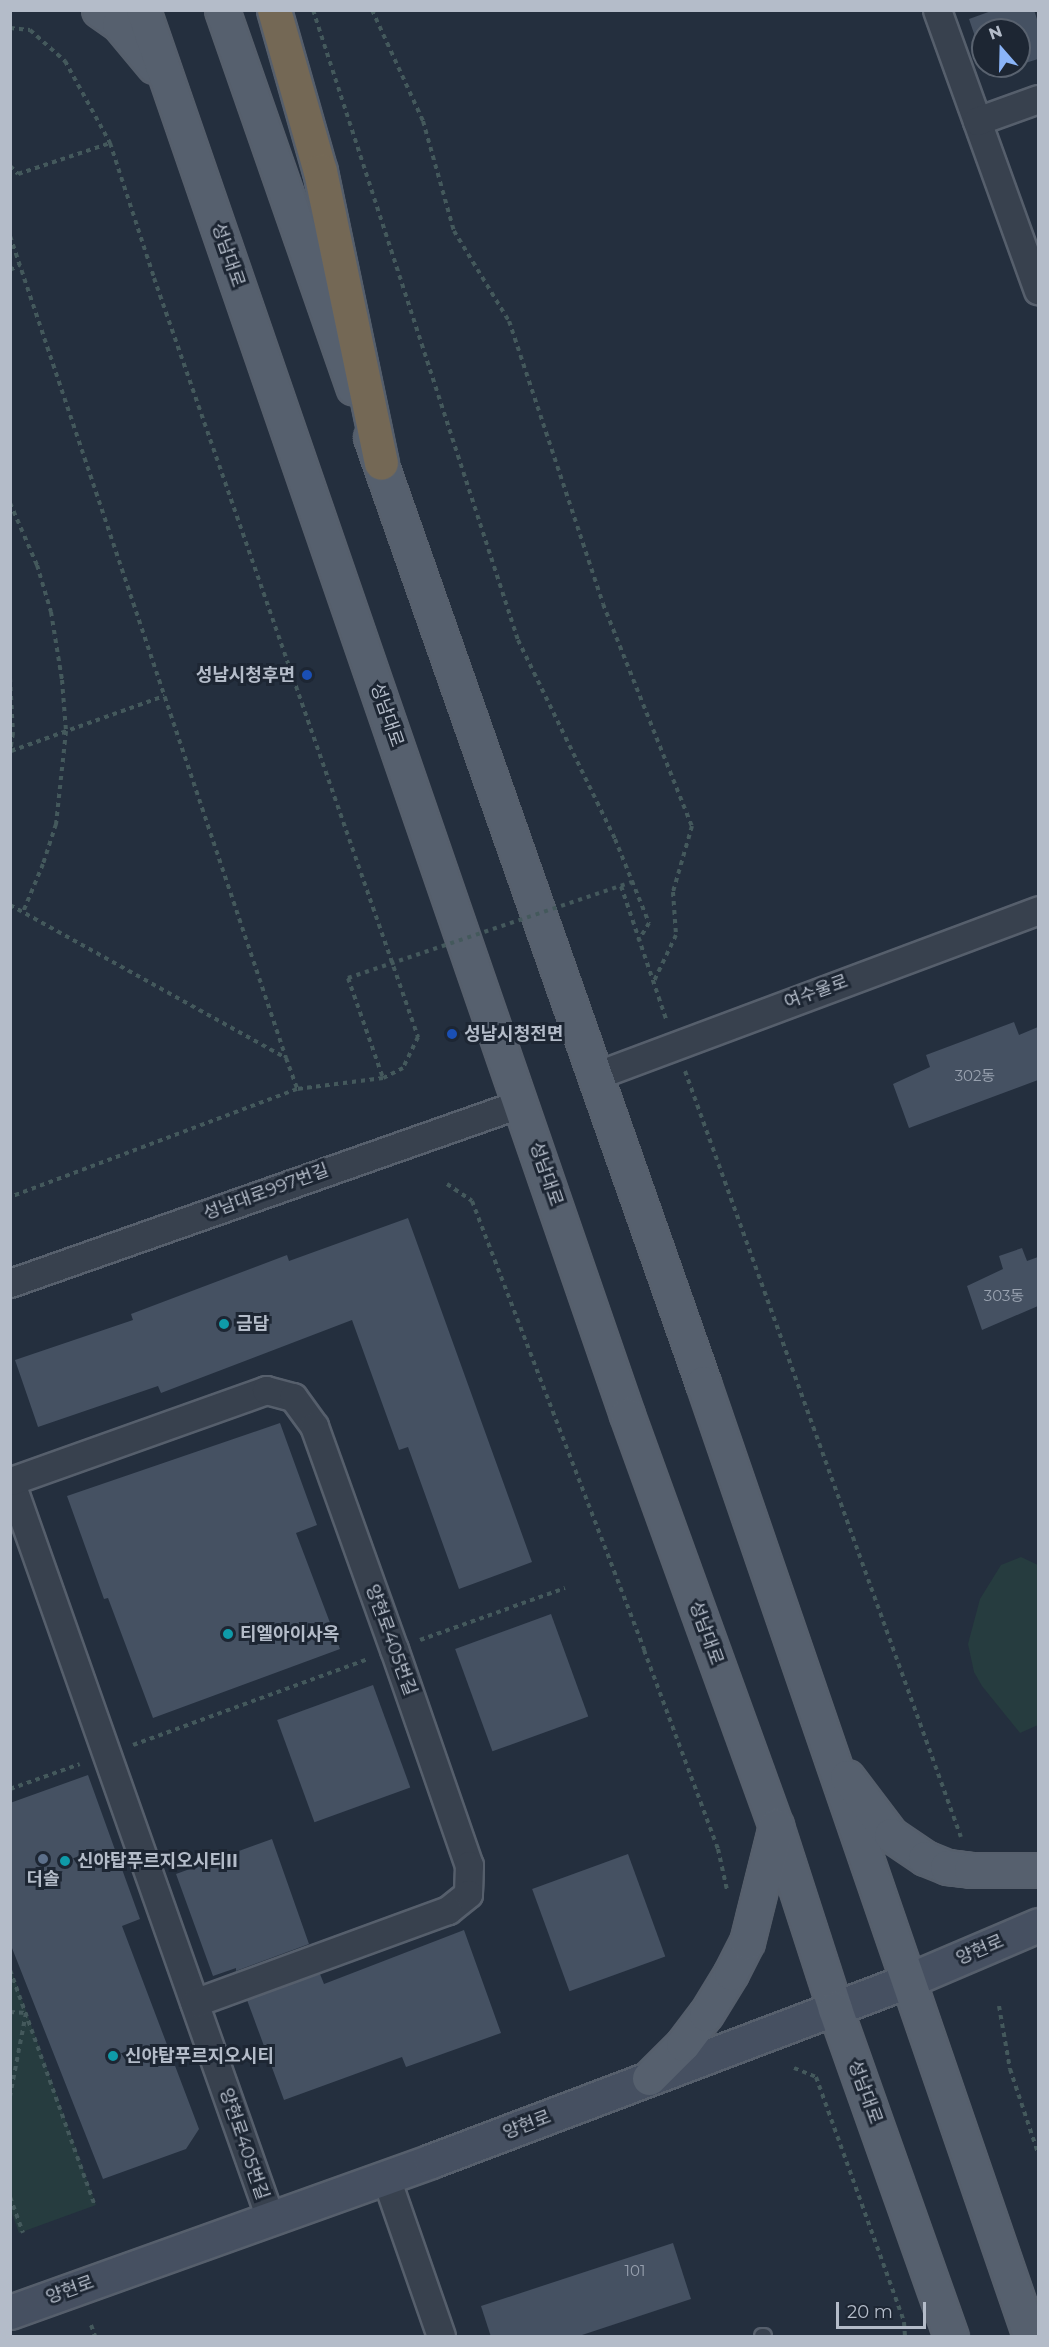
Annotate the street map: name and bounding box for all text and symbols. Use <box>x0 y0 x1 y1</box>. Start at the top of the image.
north arrow <box>971 18 1031 78</box>
text: N <box>986 21 1005 44</box>
street label: 성남대로 <box>207 220 249 290</box>
place label: 성남시청후면 <box>196 664 295 686</box>
marker: 성남시청후면 <box>300 668 314 682</box>
street label: 성남대로 <box>366 680 408 750</box>
street label: 여수울로 <box>781 971 851 1013</box>
place label: 성남시청전면 <box>464 1023 563 1045</box>
marker: 성남시청전면 <box>445 1027 459 1041</box>
house number: 302동 <box>955 1067 995 1085</box>
street label: 성남대로 <box>525 1139 567 1209</box>
street label: 성남대로997번길 <box>200 1159 332 1225</box>
house number: 303동 <box>984 1287 1024 1305</box>
place label: 금담 <box>236 1313 269 1335</box>
marker: 금담 <box>217 1317 231 1331</box>
street label: 양현로405번길 <box>361 1581 421 1699</box>
street label: 성남대로 <box>685 1598 727 1668</box>
place label: 티엘아이사옥 <box>240 1623 339 1645</box>
marker: 티엘아이사옥 <box>221 1627 235 1641</box>
place label: 신야탑푸르지오시티II <box>77 1850 238 1872</box>
marker: 더솔 <box>36 1852 50 1866</box>
marker: 신야탑푸르지오시티II <box>58 1854 72 1868</box>
place label: 더솔 <box>26 1868 60 1890</box>
street label: 양현로 <box>953 1930 1007 1970</box>
place label: 신야탑푸르지오시티 <box>125 2045 274 2067</box>
marker: 신야탑푸르지오시티 <box>106 2049 120 2063</box>
street label: 성남대로 <box>844 2057 886 2127</box>
street label: 양현로405번길 <box>215 2085 273 2203</box>
street label: 양현로 <box>500 2106 554 2144</box>
house number: 101 <box>625 2262 645 2280</box>
street label: 양현로 <box>43 2271 97 2309</box>
scale bar <box>839 2290 929 2328</box>
text: 20 m <box>847 2301 893 2323</box>

